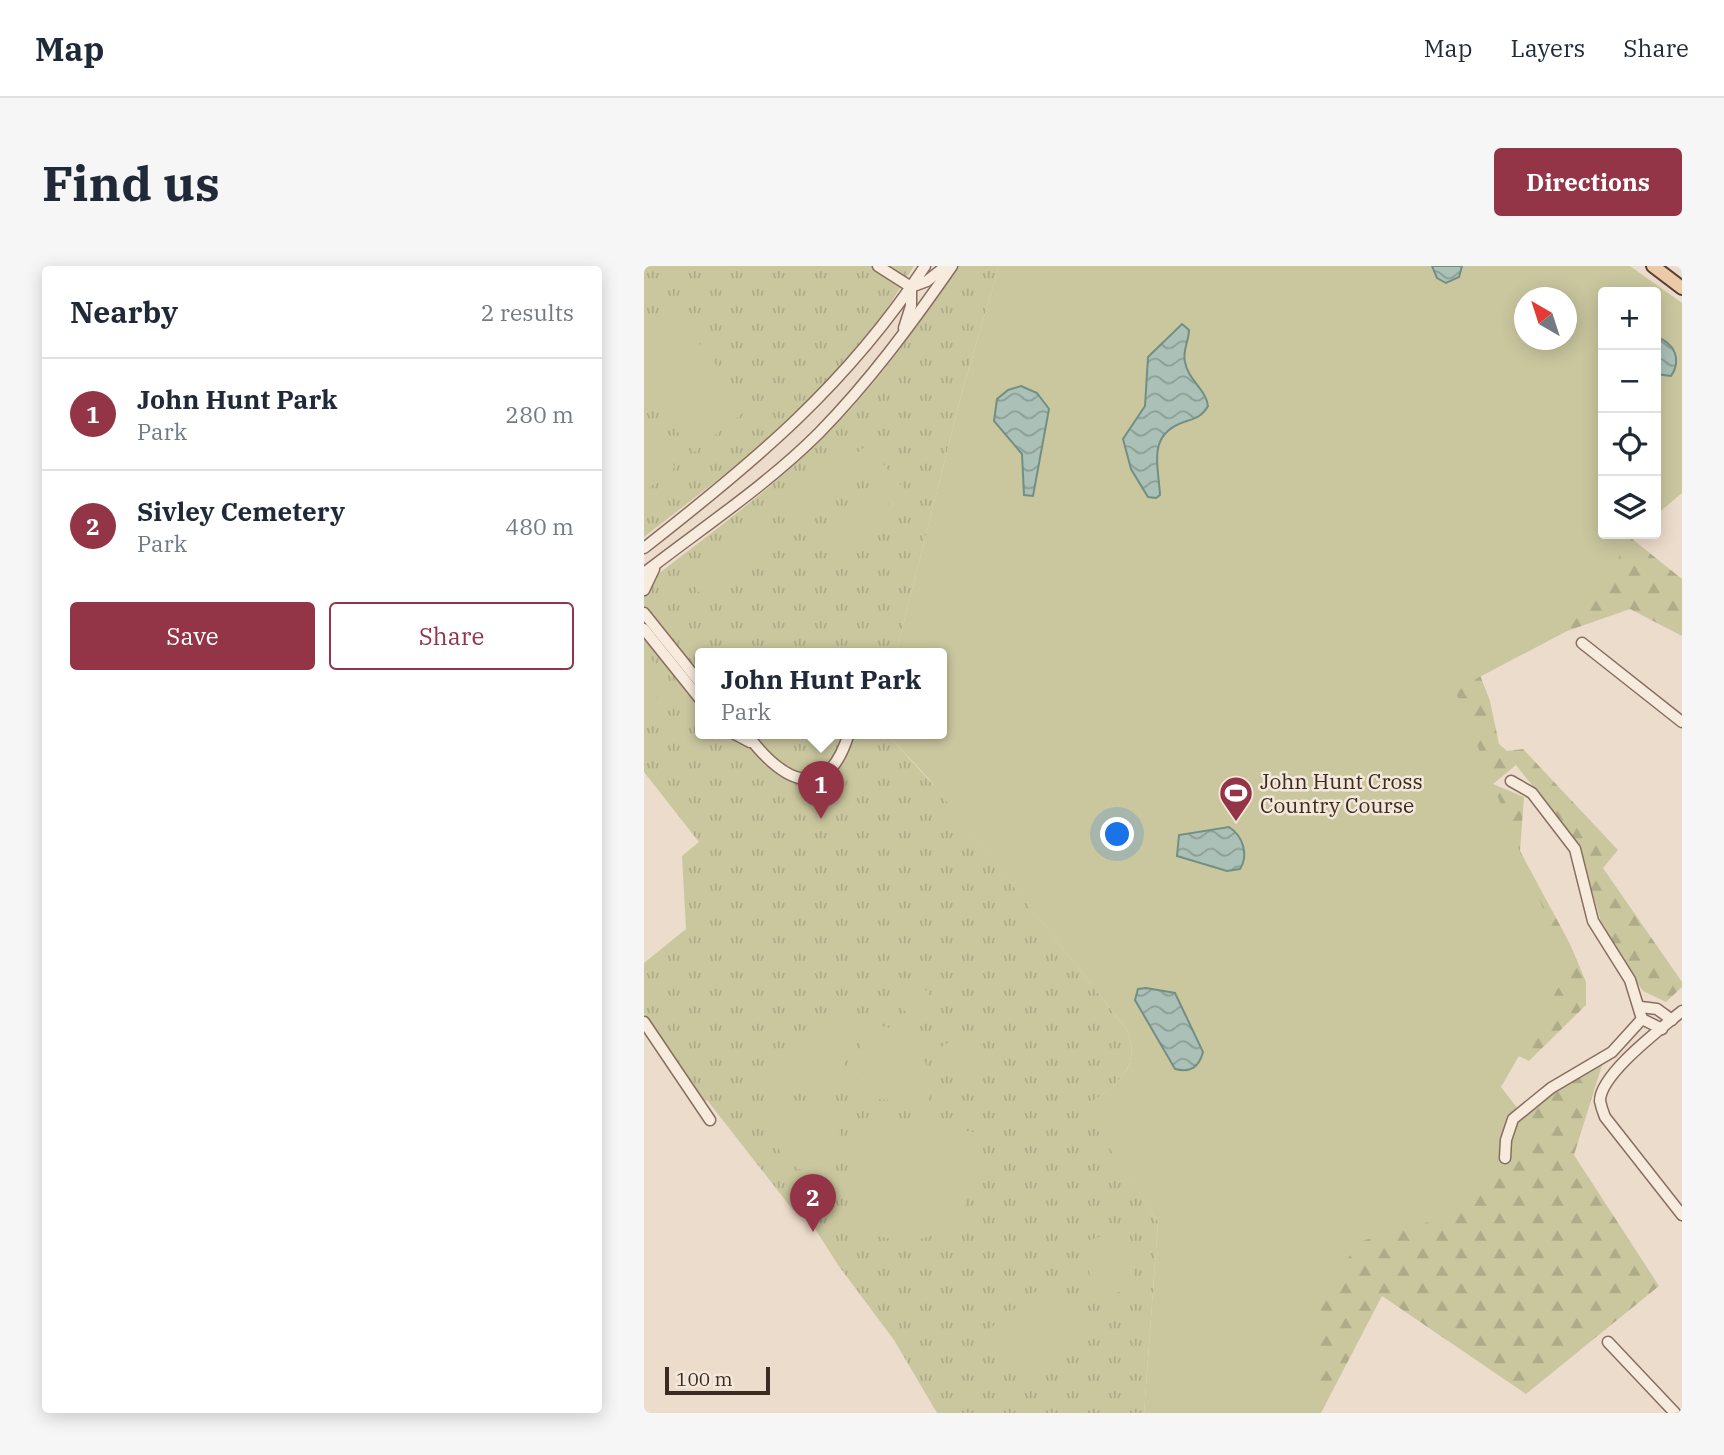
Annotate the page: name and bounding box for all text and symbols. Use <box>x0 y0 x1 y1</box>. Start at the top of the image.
text: Map <box>35 27 104 70</box>
text: Map <box>1424 32 1472 64</box>
text: Layers <box>1510 32 1585 64</box>
text: Share <box>1623 32 1689 64</box>
button: Directions <box>1494 148 1682 216</box>
text: Find us <box>42 151 220 214</box>
north arrow <box>1514 287 1577 350</box>
map controls <box>1598 287 1661 539</box>
button: + <box>1598 287 1661 350</box>
text: Nearby <box>70 292 178 331</box>
text: 2 results <box>481 297 574 327</box>
button: − <box>1598 350 1661 413</box>
text: John Hunt Park <box>137 382 337 416</box>
text: 1 <box>86 399 100 429</box>
text: 280 m <box>505 399 574 429</box>
button: locate <box>1598 413 1661 476</box>
text: Park <box>137 416 187 446</box>
button: layers <box>1598 476 1661 539</box>
text: Sivley Cemetery <box>137 494 345 528</box>
text: 2 <box>86 511 100 541</box>
text: 480 m <box>505 511 574 541</box>
text: Park <box>137 528 187 558</box>
button: Save <box>70 602 315 670</box>
button: Share <box>329 602 574 670</box>
popup <box>695 648 947 739</box>
text: John Hunt Park <box>721 662 921 696</box>
text: Park <box>721 696 771 726</box>
pin: 1 <box>798 761 844 819</box>
place label: John Hunt Cross Country Course <box>1260 767 1423 819</box>
sports icon: John Hunt Cross Country Course <box>1217 774 1255 823</box>
your location <box>1100 817 1134 851</box>
pin: 2 <box>790 1174 836 1232</box>
scale bar <box>665 1364 770 1396</box>
text: 100 m <box>676 1367 733 1391</box>

